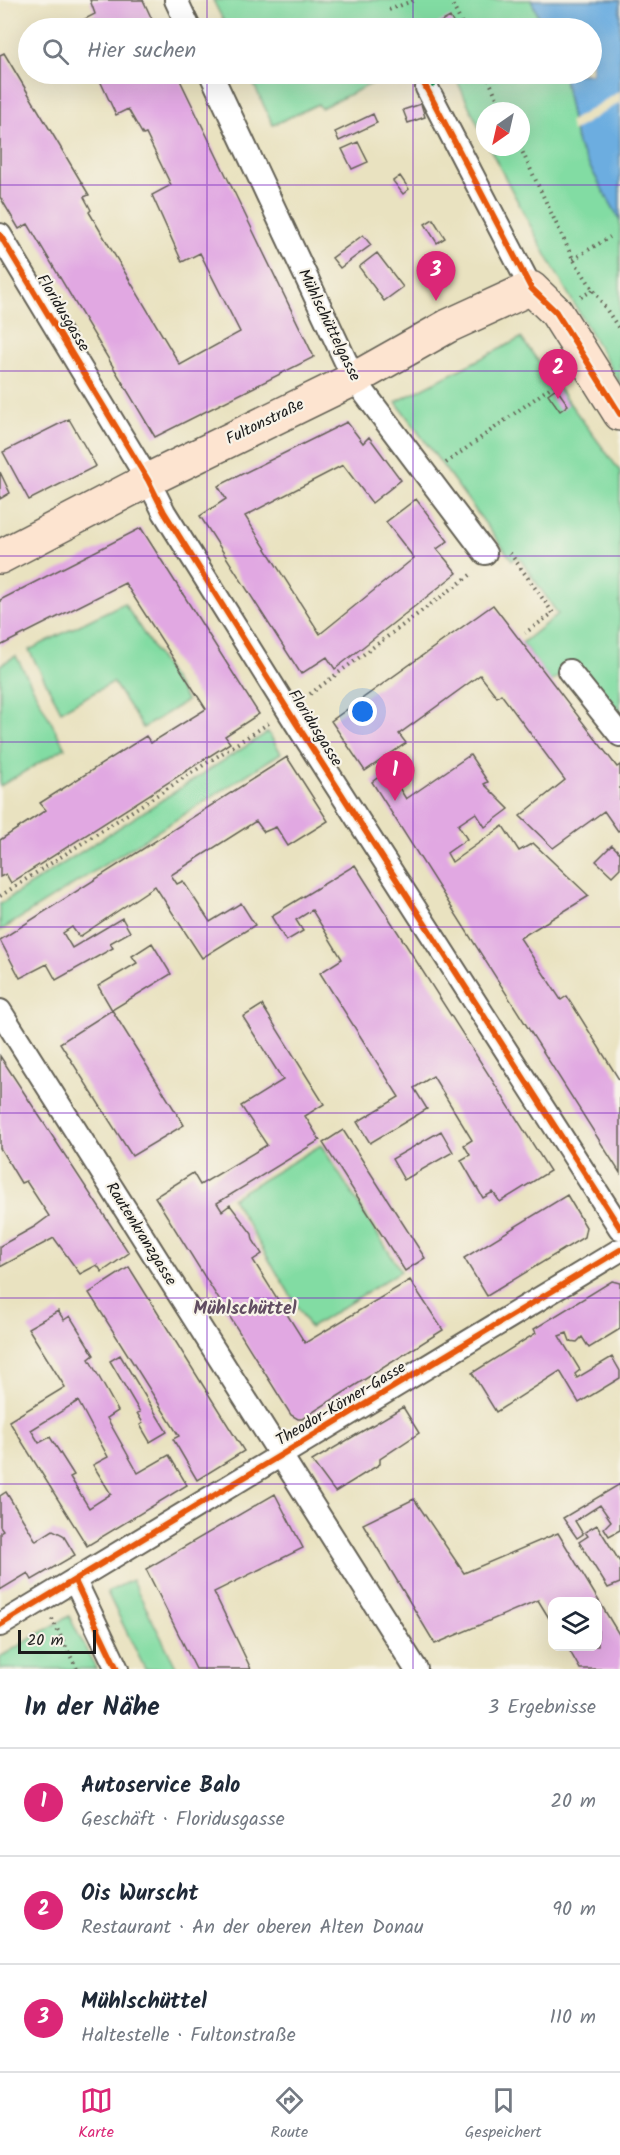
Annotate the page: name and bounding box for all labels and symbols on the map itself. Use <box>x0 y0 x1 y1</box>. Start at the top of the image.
north arrow <box>476 102 530 156</box>
pin: 3 <box>416 252 456 301</box>
street label: Mühlschüttelgasse <box>291 265 367 385</box>
street label: Floridusgasse <box>30 269 96 357</box>
pin: 2 <box>538 350 578 399</box>
street label: Fultonstraße <box>222 392 308 452</box>
street label: Floridusgasse <box>281 684 349 772</box>
your location <box>348 697 377 726</box>
pin: 1 <box>376 752 414 801</box>
street label: Rautenkranzgasse <box>99 1177 183 1291</box>
district label: Mühlschüttel <box>194 1295 297 1324</box>
street label: Theodor-Körner-Gasse <box>271 1355 411 1453</box>
scale bar <box>18 1627 96 1654</box>

